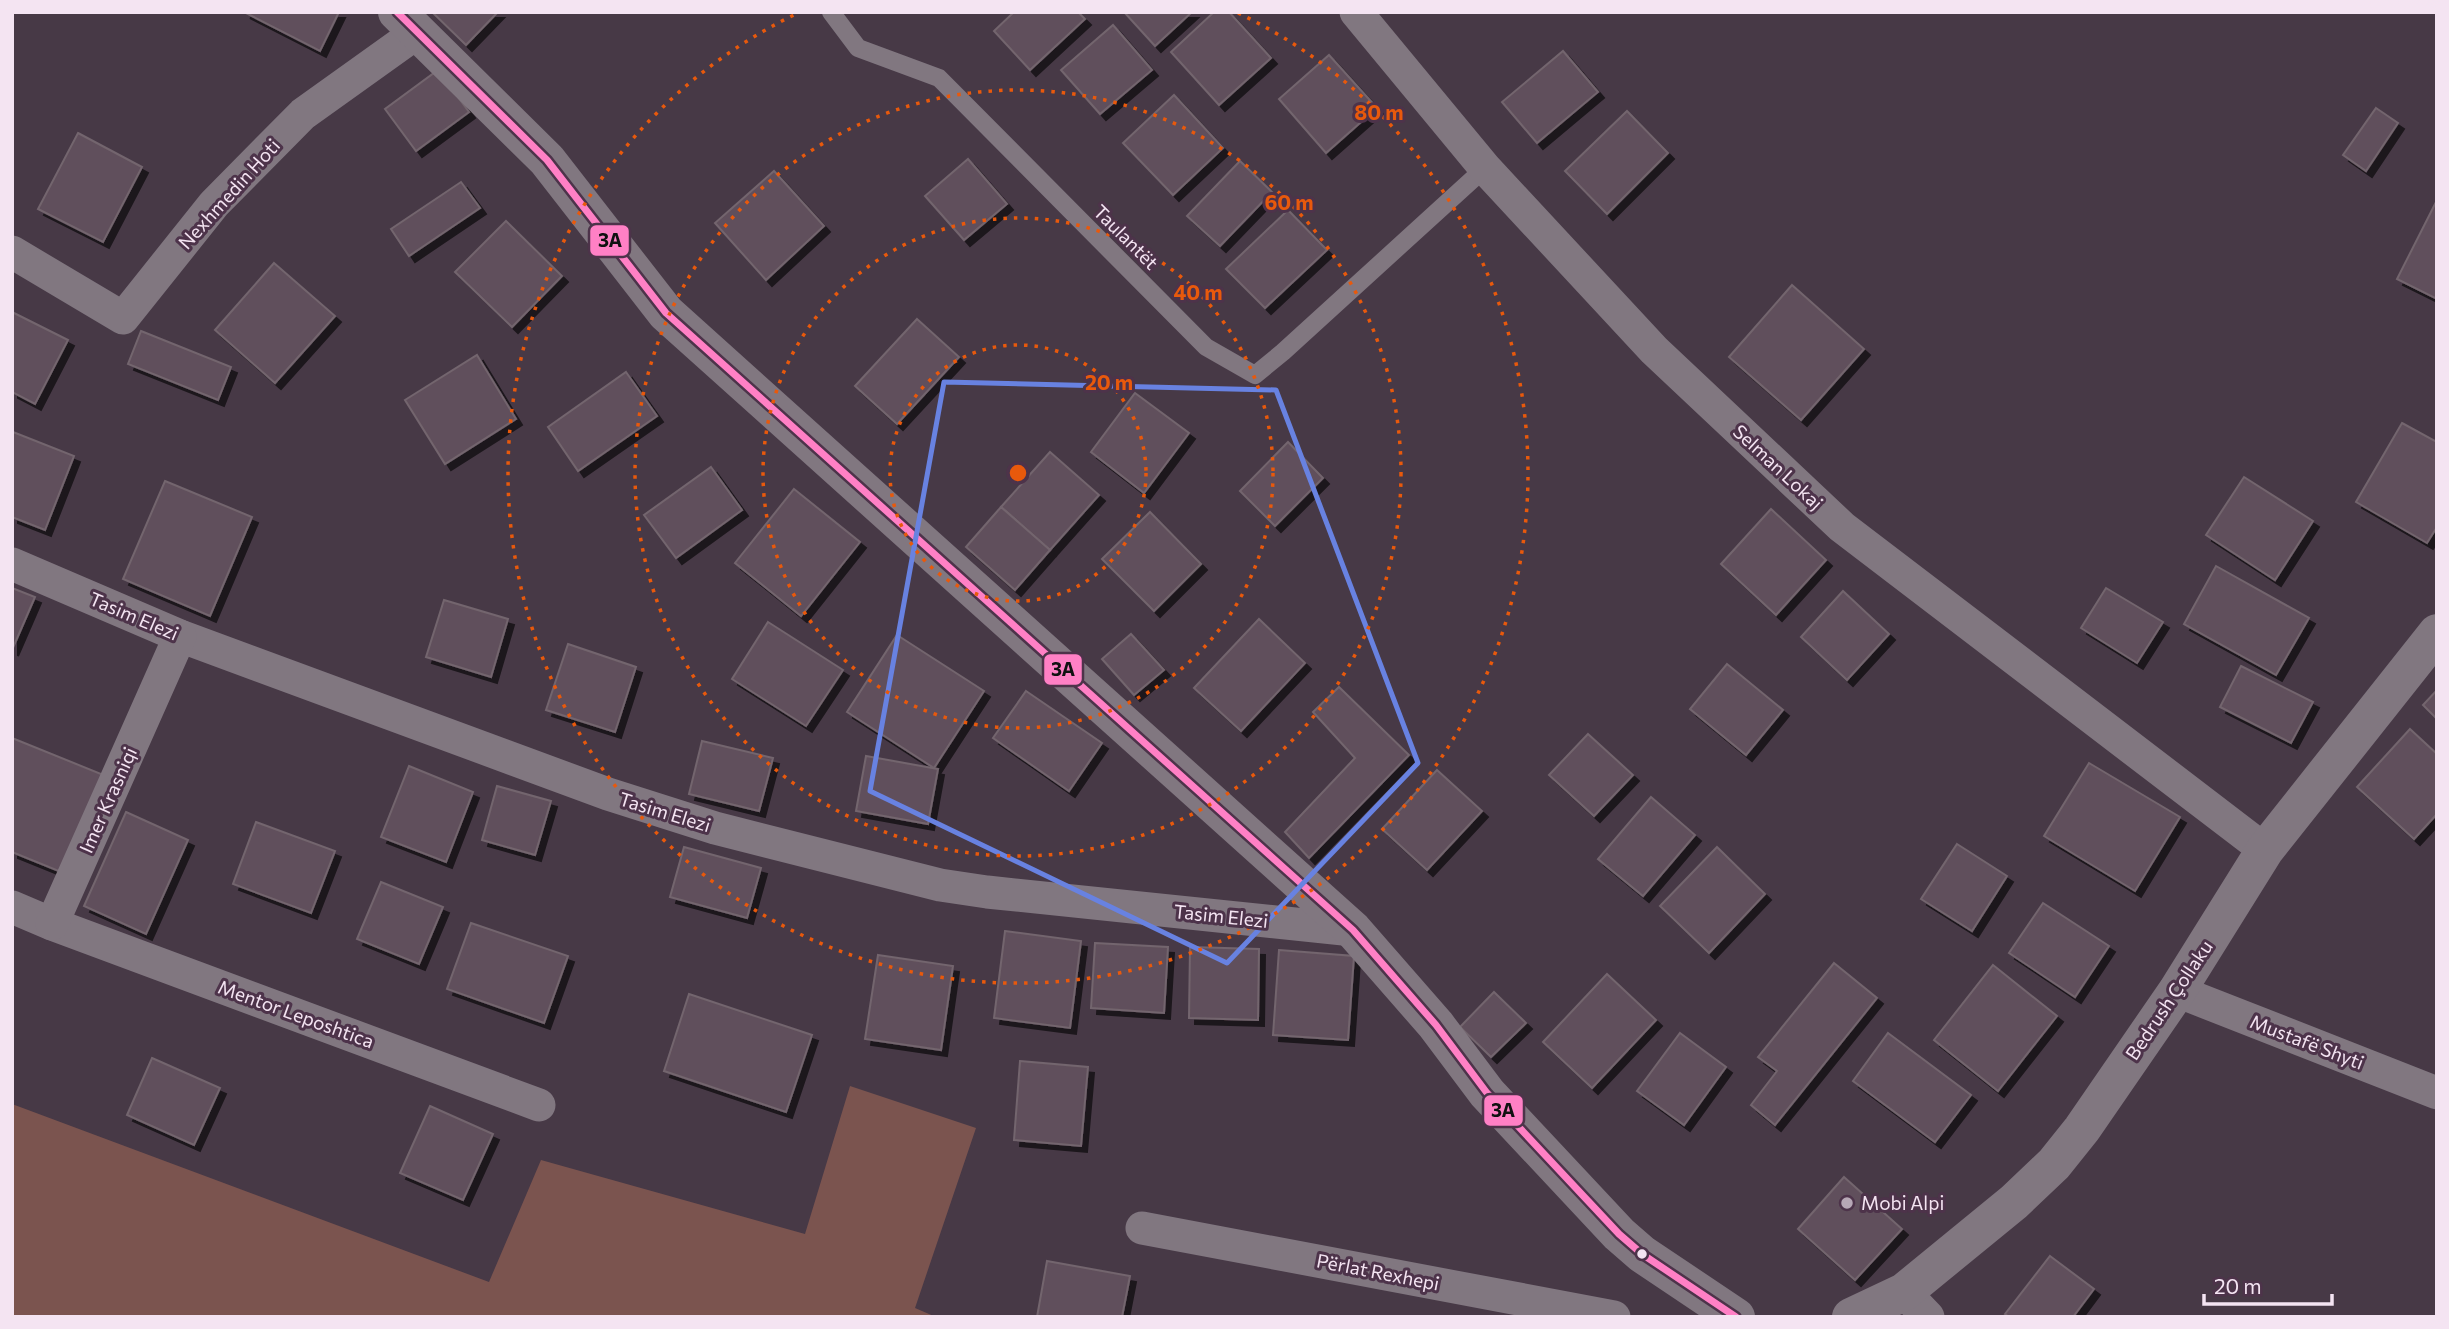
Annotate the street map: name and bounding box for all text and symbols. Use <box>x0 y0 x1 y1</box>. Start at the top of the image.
text: 80 m <box>1354 99 1404 124</box>
street label: Nexhmedin Hoti <box>173 134 284 254</box>
text: 60 m <box>1264 189 1314 214</box>
street label: Taulantët <box>1089 199 1164 274</box>
line badge: 3A <box>589 224 630 257</box>
text: 3A <box>598 228 622 251</box>
text: 40 m <box>1173 279 1223 304</box>
text: 20 m <box>1085 369 1133 394</box>
street label: Selman Lokaj <box>1729 419 1828 514</box>
centre of rings <box>1006 461 1030 485</box>
street label: Tasim Elezi <box>86 586 182 645</box>
line badge: 3A <box>1043 653 1083 686</box>
text: 3A <box>1051 657 1075 680</box>
street label: Imer Krasniqi <box>74 743 141 856</box>
street label: Tasim Elezi <box>617 787 714 836</box>
street label: Tasim Elezi <box>1173 899 1269 932</box>
street label: Bedrush Çollaku <box>2120 935 2217 1064</box>
street label: Mentor Leposhtica <box>215 975 377 1052</box>
street label: Mustafë Shyti <box>2247 1009 2367 1074</box>
line badge: 3A <box>1483 1094 1524 1127</box>
text: 3A <box>1491 1098 1515 1121</box>
place label: Mobi Alpi <box>1861 1191 1944 1214</box>
marker: Mobi Alpi <box>1839 1195 1855 1211</box>
unlabelled marker <box>1635 1247 1649 1261</box>
street label: Përlat Rexhepi <box>1315 1248 1441 1295</box>
scale bar <box>2204 1262 2332 1306</box>
text: 20 m <box>2214 1273 2262 1298</box>

